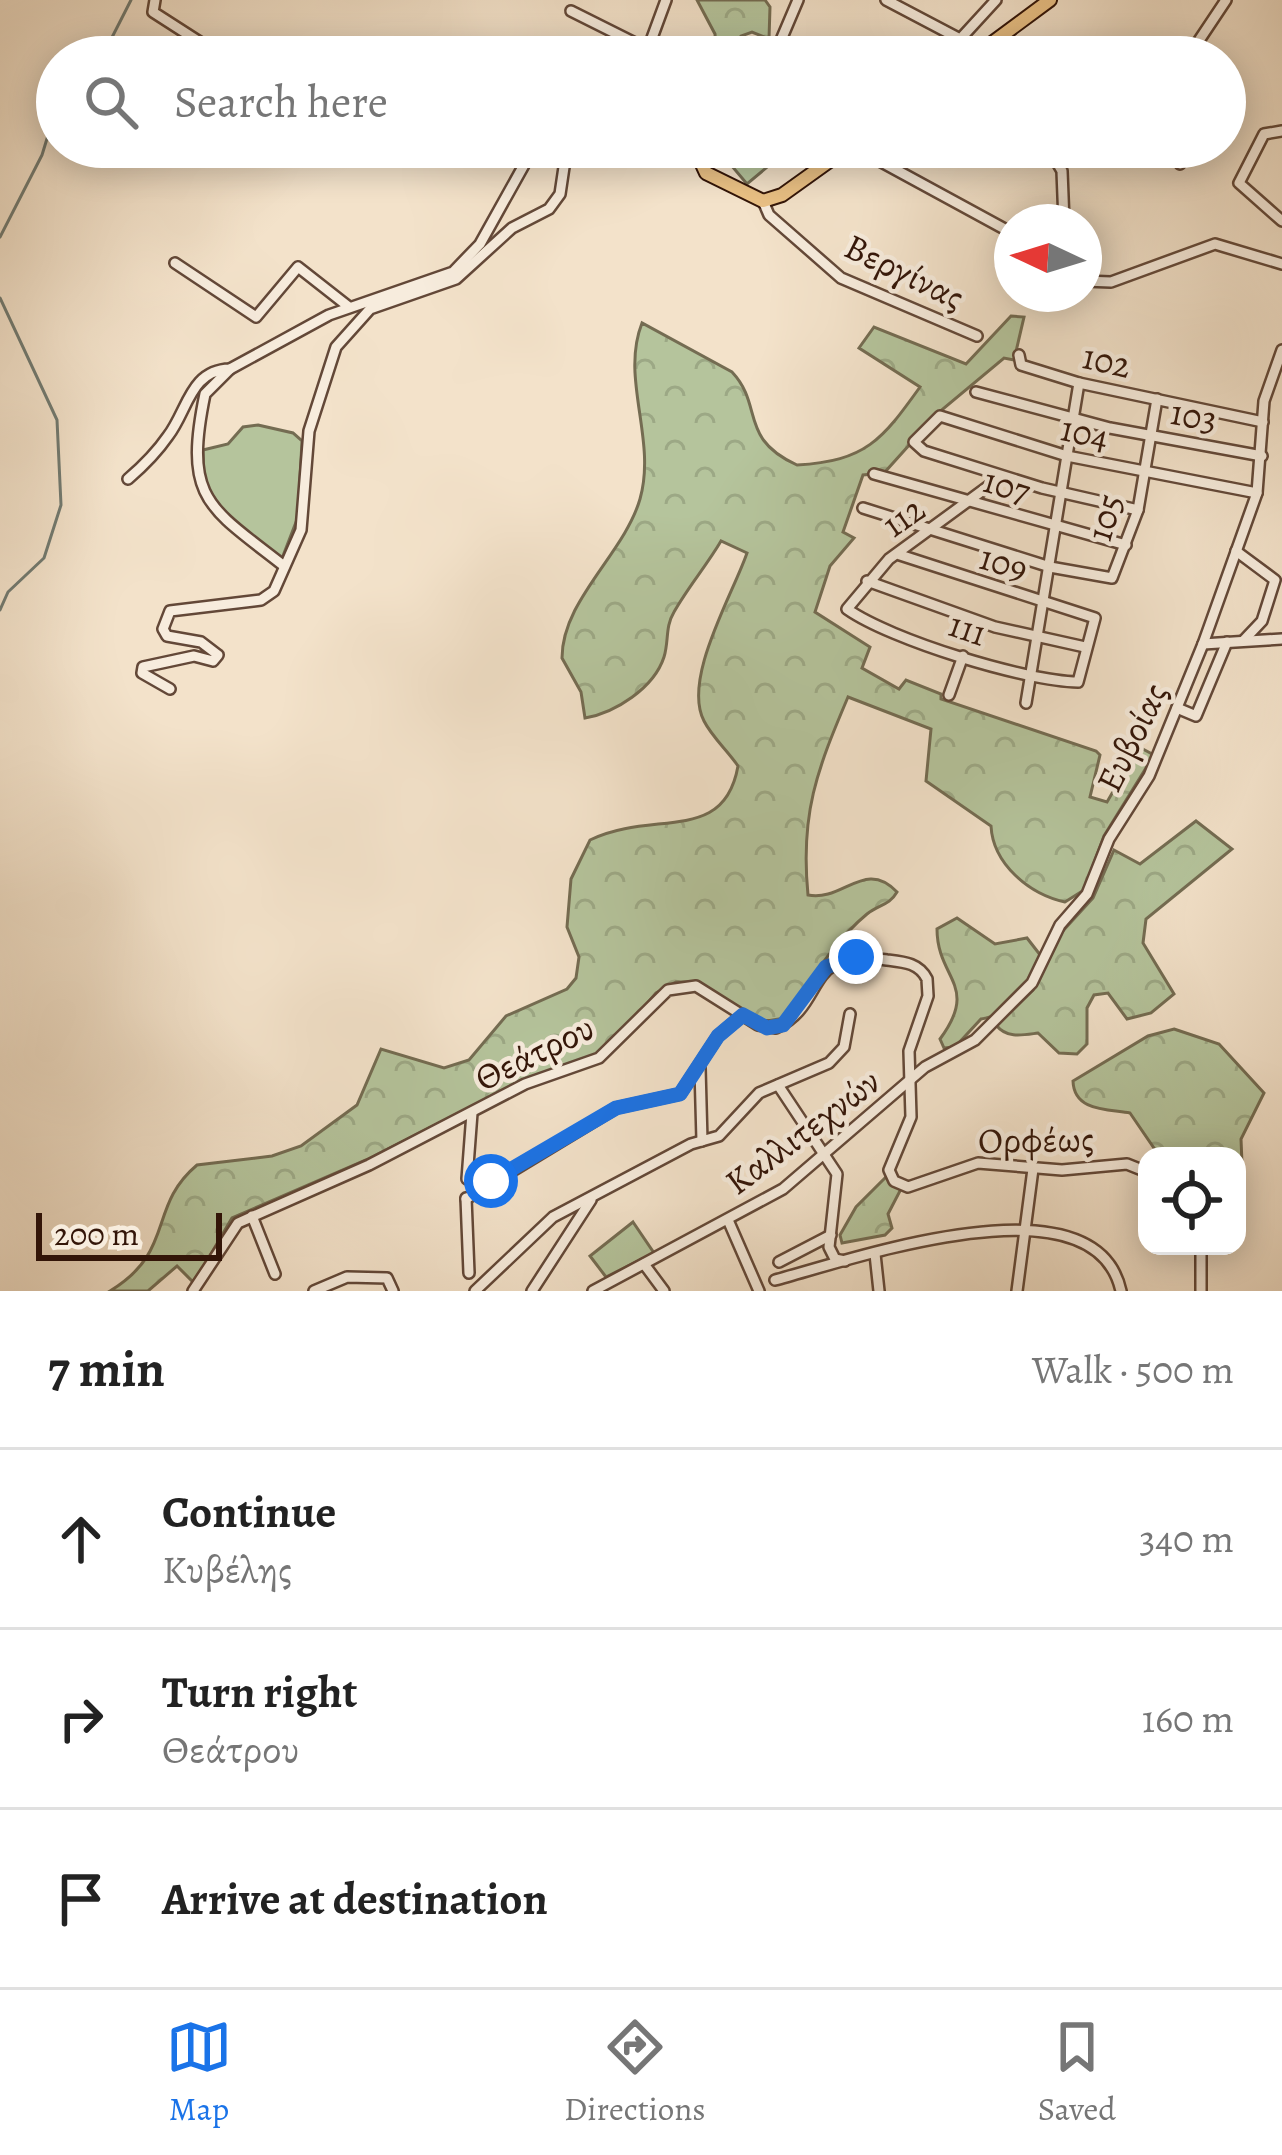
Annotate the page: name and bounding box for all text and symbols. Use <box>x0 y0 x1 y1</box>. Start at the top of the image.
search box <box>36 36 1246 168</box>
icon: search <box>78 69 144 135</box>
text: Search here <box>174 71 388 133</box>
north arrow <box>994 204 1102 312</box>
street label: Βεργίνας <box>837 221 973 321</box>
street label: 102 <box>1078 331 1136 390</box>
street label: 103 <box>1166 387 1221 444</box>
street label: 104 <box>1056 403 1114 462</box>
street label: 107 <box>977 455 1037 516</box>
street label: 112 <box>872 484 934 548</box>
street label: 105 <box>1074 488 1135 547</box>
street label: 109 <box>974 532 1034 593</box>
street label: 111 <box>942 599 993 658</box>
street label: Ευβοίας <box>1084 674 1179 800</box>
route end <box>829 930 883 984</box>
street label: Θεάτρου <box>467 1003 602 1102</box>
street label: Καλλιτεχνών <box>715 1057 890 1206</box>
street label: Ορφέως <box>978 1114 1094 1165</box>
map controls <box>1138 1147 1246 1255</box>
button: locate <box>1138 1147 1246 1255</box>
route start <box>464 1154 518 1208</box>
scale bar <box>36 1207 222 1260</box>
text: 200 m <box>54 1211 139 1256</box>
text: 7 min <box>48 1334 165 1404</box>
text: Walk · 500 m <box>1032 1343 1234 1396</box>
text: Continue <box>162 1481 336 1543</box>
icon: ahead <box>48 1506 114 1572</box>
text: 340 m <box>1139 1512 1234 1565</box>
text: Κυβέλης <box>162 1543 292 1596</box>
text: Turn right <box>162 1661 357 1723</box>
icon: right <box>48 1686 114 1752</box>
text: 160 m <box>1142 1692 1234 1745</box>
text: Θεάτρου <box>162 1723 299 1776</box>
icon: arrive <box>48 1866 114 1932</box>
text: Arrive at destination <box>162 1868 548 1930</box>
tab: Map <box>166 2014 232 2131</box>
tab: Directions <box>564 2014 706 2131</box>
tab: Saved <box>1038 2014 1116 2131</box>

